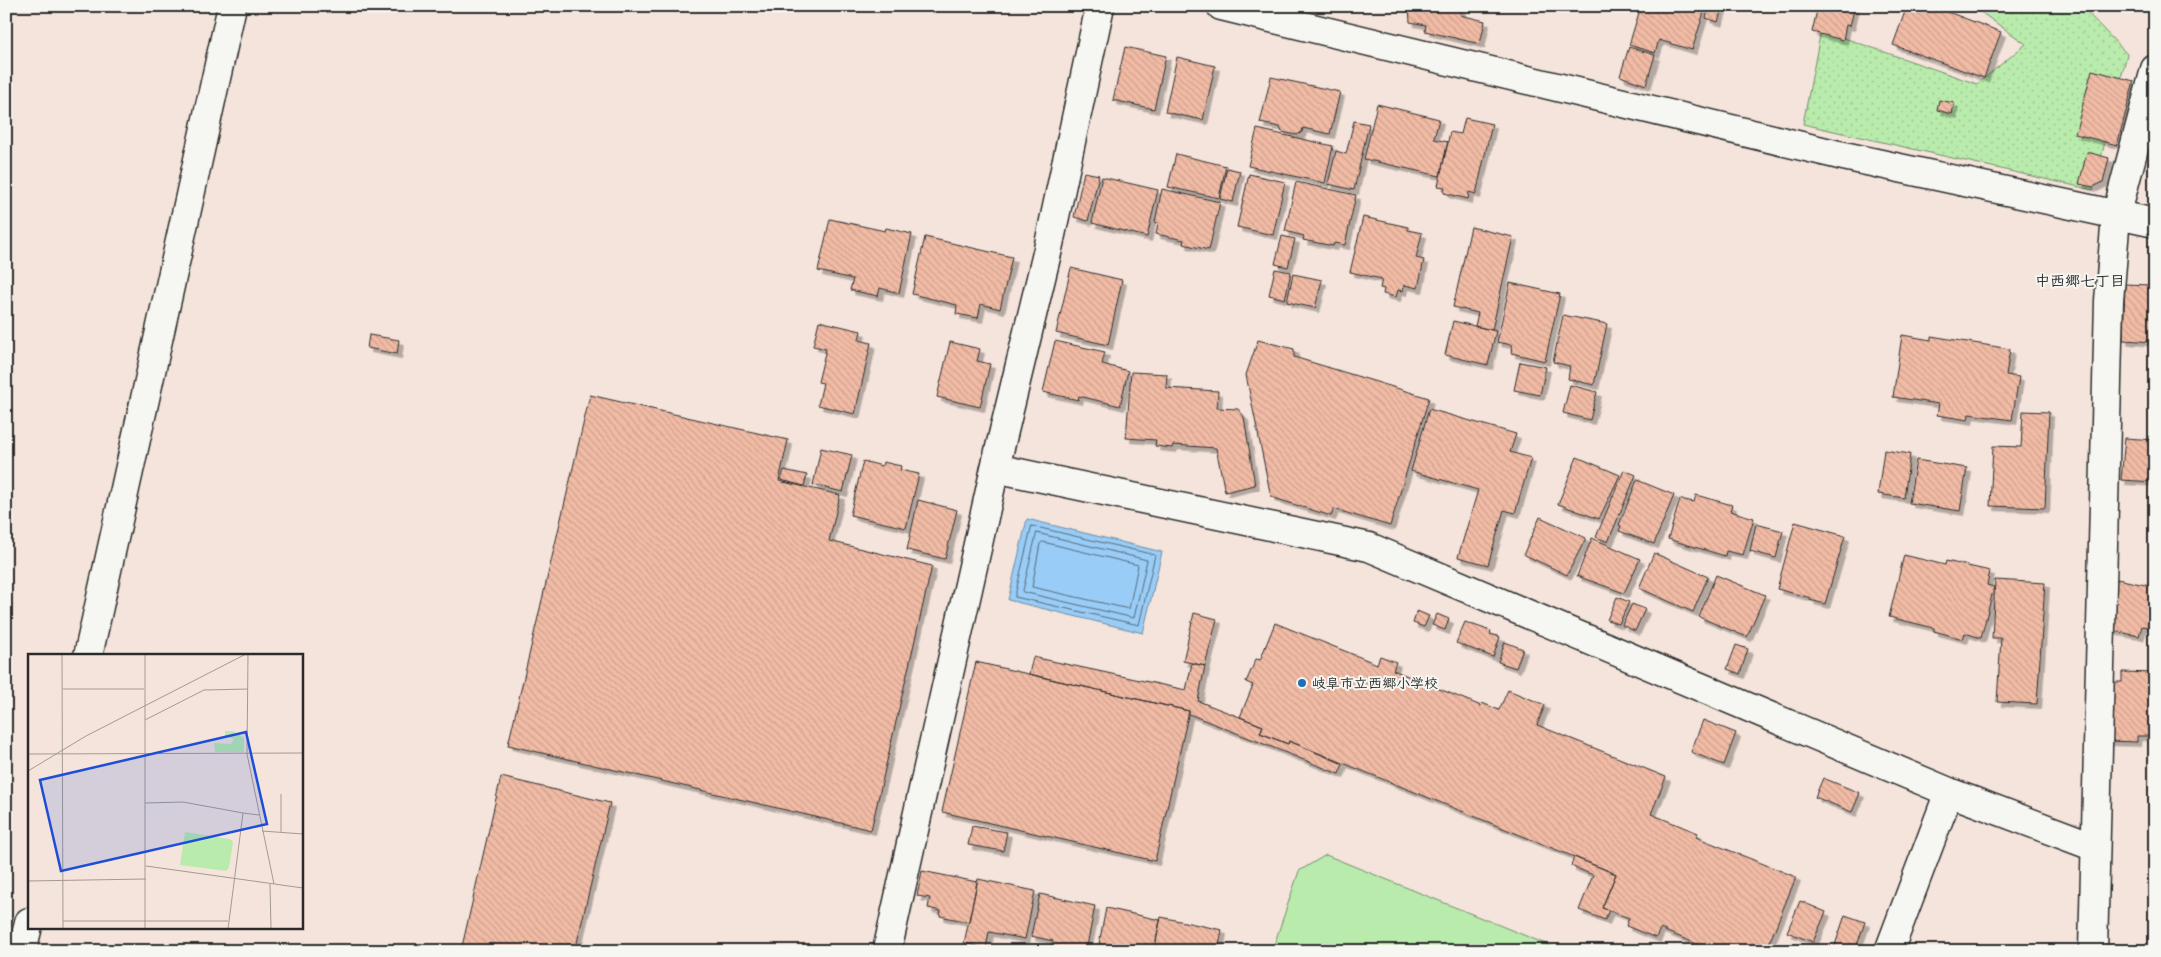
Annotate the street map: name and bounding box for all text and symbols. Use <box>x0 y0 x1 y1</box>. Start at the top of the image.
district label: 中西郷七丁目 <box>2035 271 2125 291</box>
inset map <box>28 654 302 930</box>
place label: 岐阜市立西郷小学校 <box>1312 674 1438 692</box>
marker: 岐阜市立西郷小学校 <box>1296 677 1308 689</box>

